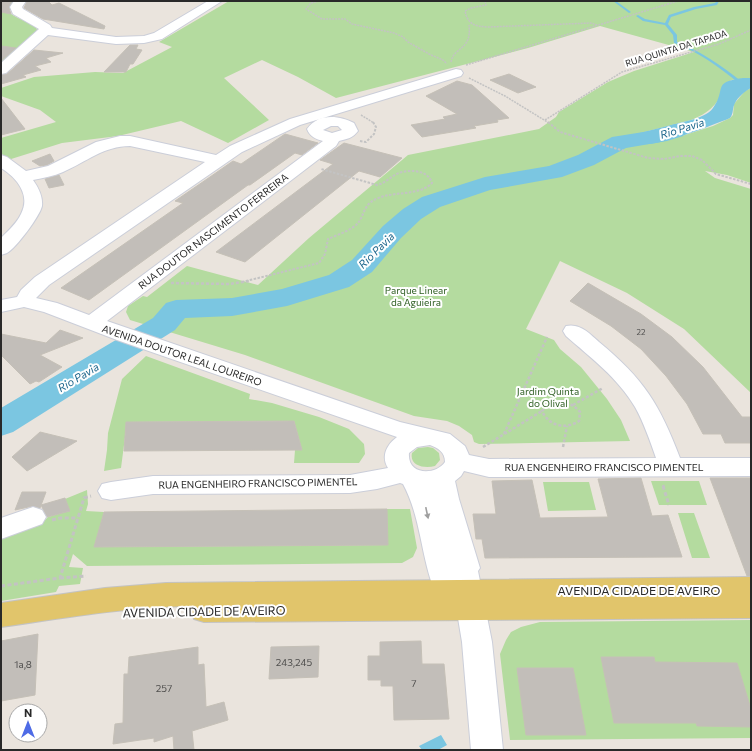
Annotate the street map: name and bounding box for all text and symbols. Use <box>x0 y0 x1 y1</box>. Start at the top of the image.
street label: RUA QUINTA DA TAPADA <box>624 27 728 69</box>
water label: Rio Pavia <box>658 115 706 141</box>
street label: RUA DOUTOR NASCIMENTO FERREIRA <box>136 171 290 291</box>
water label: Rio Pavia <box>355 229 397 271</box>
park label: Parque Linear da Aguieira <box>385 284 447 308</box>
street label: AVENIDA DOUTOR LEAL LOUREIRO <box>100 322 264 388</box>
house number: 22 <box>637 327 646 337</box>
water label: Rio Pavia <box>55 360 101 394</box>
park label: Jardim Quinta do Olival <box>517 385 579 409</box>
street label: RUA ENGENHEIRO FRANCISCO PIMENTEL <box>505 461 704 473</box>
street label: RUA ENGENHEIRO FRANCISCO PIMENTEL <box>158 475 358 491</box>
one-way arrow <box>425 507 431 520</box>
street label: AVENIDA CIDADE DE AVEIRO <box>558 583 721 597</box>
street label: AVENIDA CIDADE DE AVEIRO <box>122 603 286 619</box>
house number: 243,245 <box>276 656 312 668</box>
house number: 1a,8 <box>14 658 32 670</box>
house number: 7 <box>411 677 417 689</box>
house number: 257 <box>156 682 172 694</box>
north arrow <box>8 703 48 743</box>
text: N <box>24 706 32 719</box>

